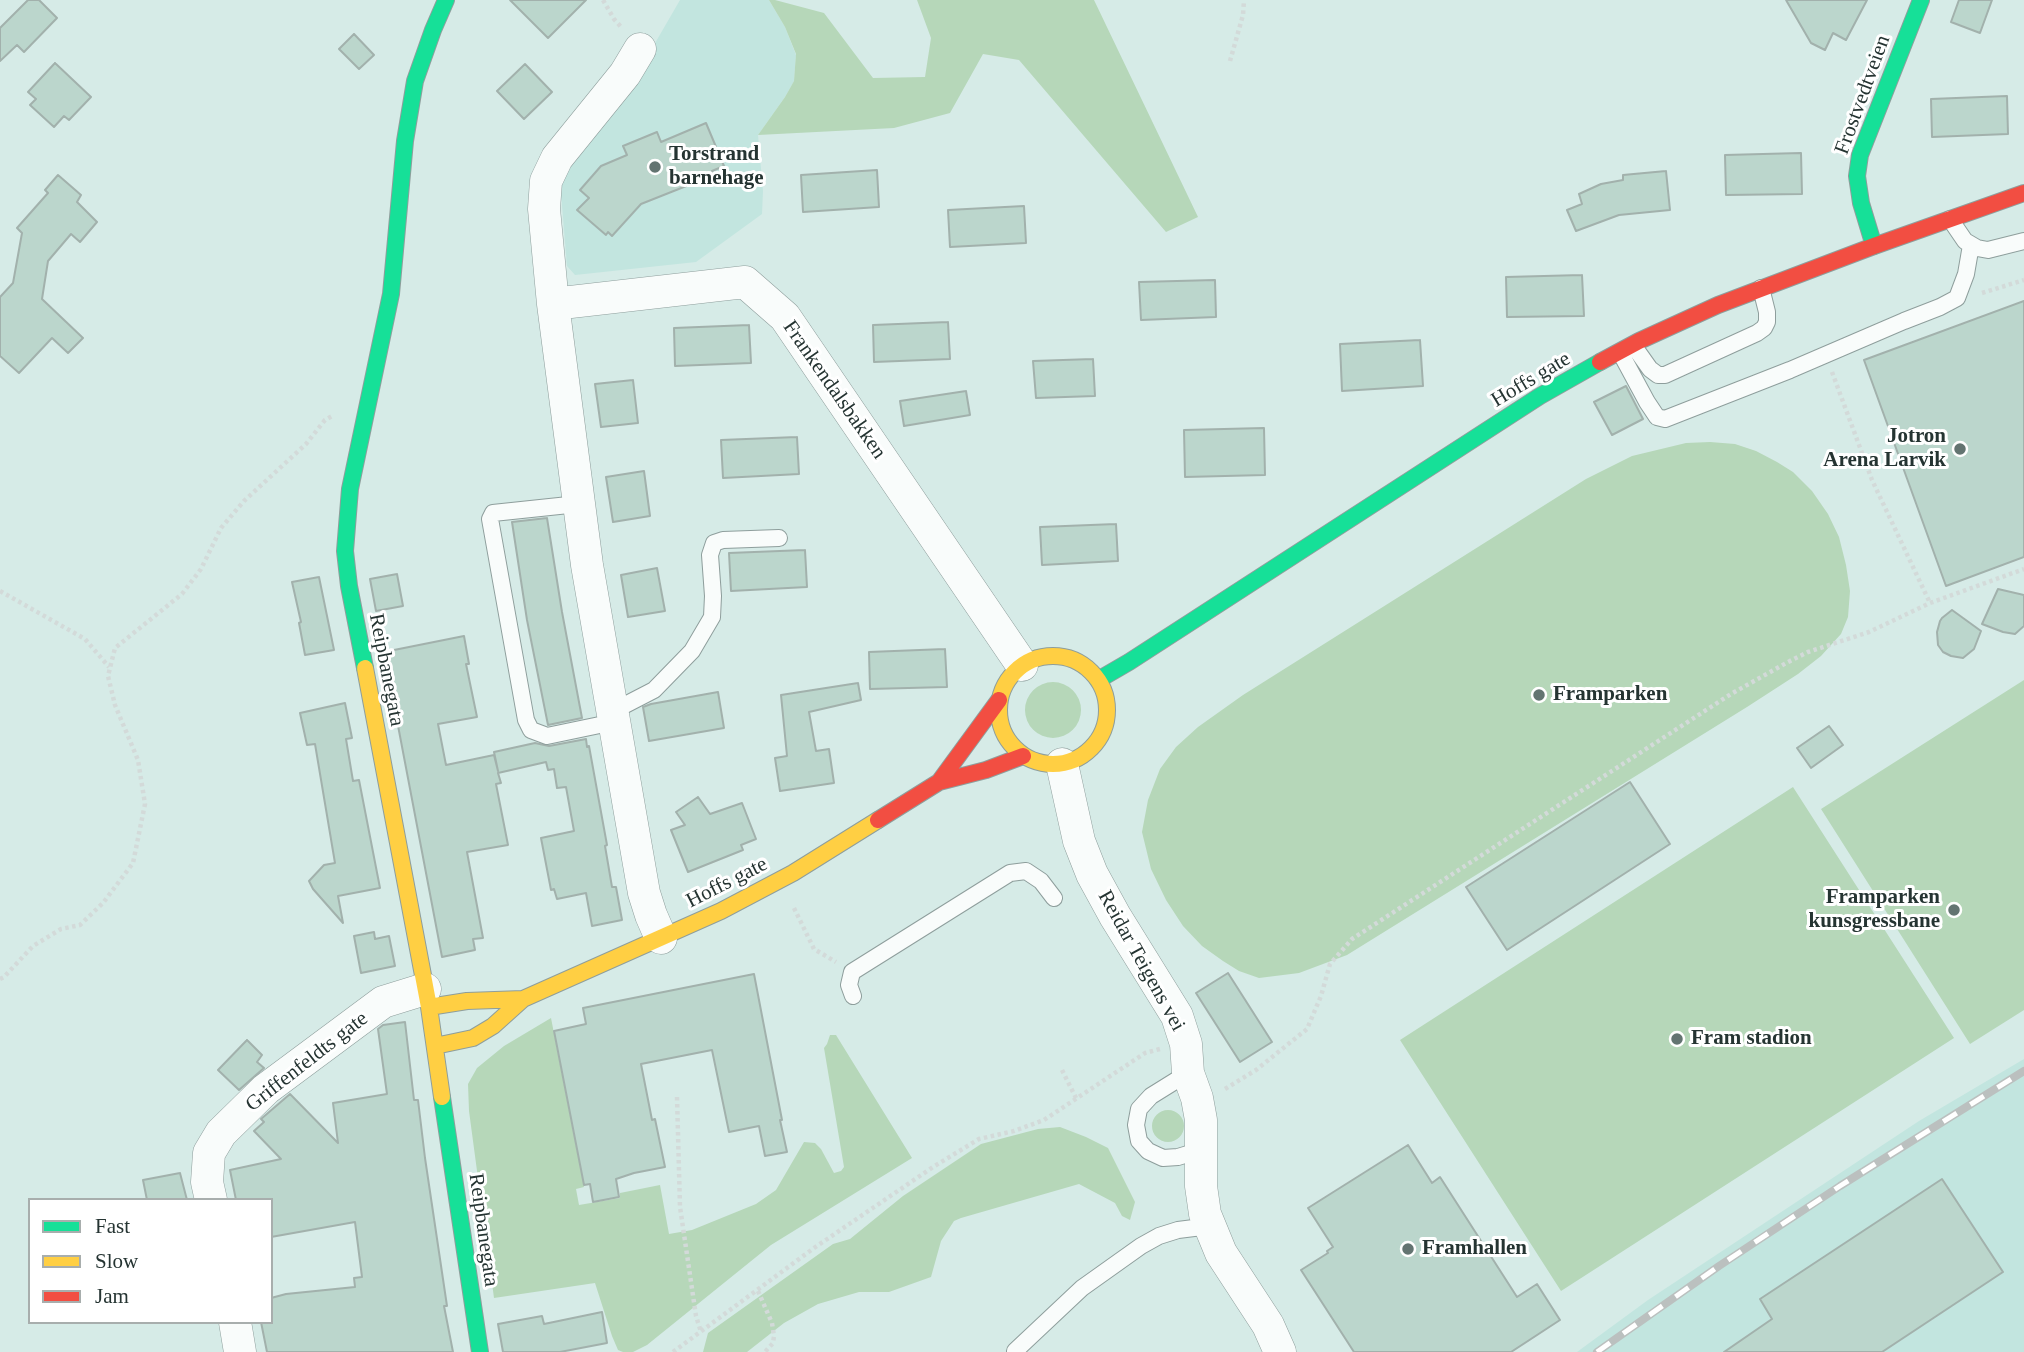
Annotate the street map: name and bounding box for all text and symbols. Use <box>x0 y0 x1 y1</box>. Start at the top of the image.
street label: Frostvedtveien <box>1830 32 1896 158</box>
place label: Torstrand barnehage <box>669 142 764 192</box>
marker: Torstrand barnehage <box>647 159 663 175</box>
street label: Frankendalsbakken <box>777 316 891 464</box>
street label: Hoffs gate <box>1487 347 1575 413</box>
place label: Jotron Arena Larvik <box>1823 424 1946 474</box>
marker: Jotron Arena Larvik <box>1952 441 1968 457</box>
street label: Reipbanegata <box>363 612 409 728</box>
place label: Framparken <box>1553 682 1667 708</box>
marker: Framparken <box>1531 687 1547 703</box>
street label: Hoffs gate <box>682 852 772 914</box>
place label: Framparken kunsgressbane <box>1809 885 1940 935</box>
street label: Reidar Teigens vei <box>1092 886 1190 1036</box>
marker: Framparken kunsgressbane <box>1946 902 1962 918</box>
street label: Griffenfeldts gate <box>241 1006 373 1118</box>
place label: Fram stadion <box>1691 1026 1812 1052</box>
marker: Fram stadion <box>1669 1031 1685 1047</box>
street label: Reipbanegata <box>463 1172 503 1288</box>
legend <box>28 1198 273 1324</box>
text: Fast <box>95 1214 130 1238</box>
place label: Framhallen <box>1422 1236 1527 1262</box>
marker: Framhallen <box>1400 1241 1416 1257</box>
text: Slow <box>95 1249 138 1273</box>
text: Jam <box>95 1284 129 1308</box>

